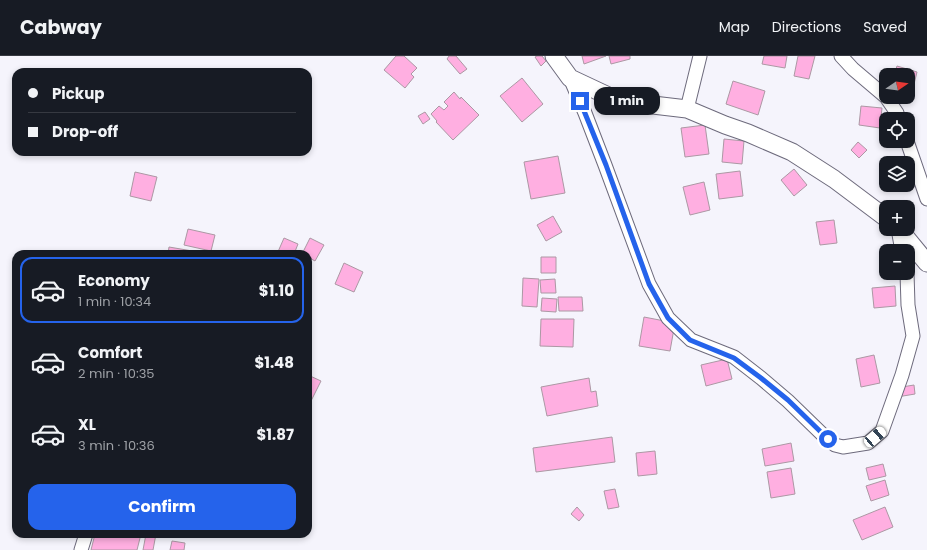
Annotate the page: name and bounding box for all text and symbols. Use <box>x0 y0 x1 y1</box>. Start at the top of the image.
text: Cabway <box>20 14 102 41</box>
text: Map <box>719 17 750 37</box>
text: Directions <box>772 17 841 37</box>
text: Saved <box>863 17 907 37</box>
north arrow <box>879 68 915 104</box>
map controls <box>879 68 915 280</box>
text: Pickup <box>52 83 104 104</box>
callout: 1 min <box>594 87 660 115</box>
text: 1 min <box>610 91 644 110</box>
route end <box>571 92 589 110</box>
button: locate <box>879 112 915 148</box>
text: Drop-off <box>52 121 118 142</box>
button: layers <box>879 156 915 192</box>
button: + <box>879 200 915 236</box>
button: − <box>879 244 915 280</box>
text: Economy <box>78 270 150 291</box>
icon: car <box>30 272 66 308</box>
text: $1.10 <box>259 280 294 301</box>
text: 1 min · 10:34 <box>78 292 151 311</box>
text: Comfort <box>78 342 142 363</box>
icon: car <box>30 344 66 380</box>
text: $1.48 <box>254 352 294 373</box>
text: 2 min · 10:35 <box>78 364 154 383</box>
text: XL <box>78 414 96 435</box>
icon: car <box>30 416 66 452</box>
text: $1.87 <box>257 424 294 445</box>
car <box>862 425 888 449</box>
route start <box>819 430 837 448</box>
text: 3 min · 10:36 <box>78 436 155 455</box>
button: Confirm <box>28 484 296 530</box>

